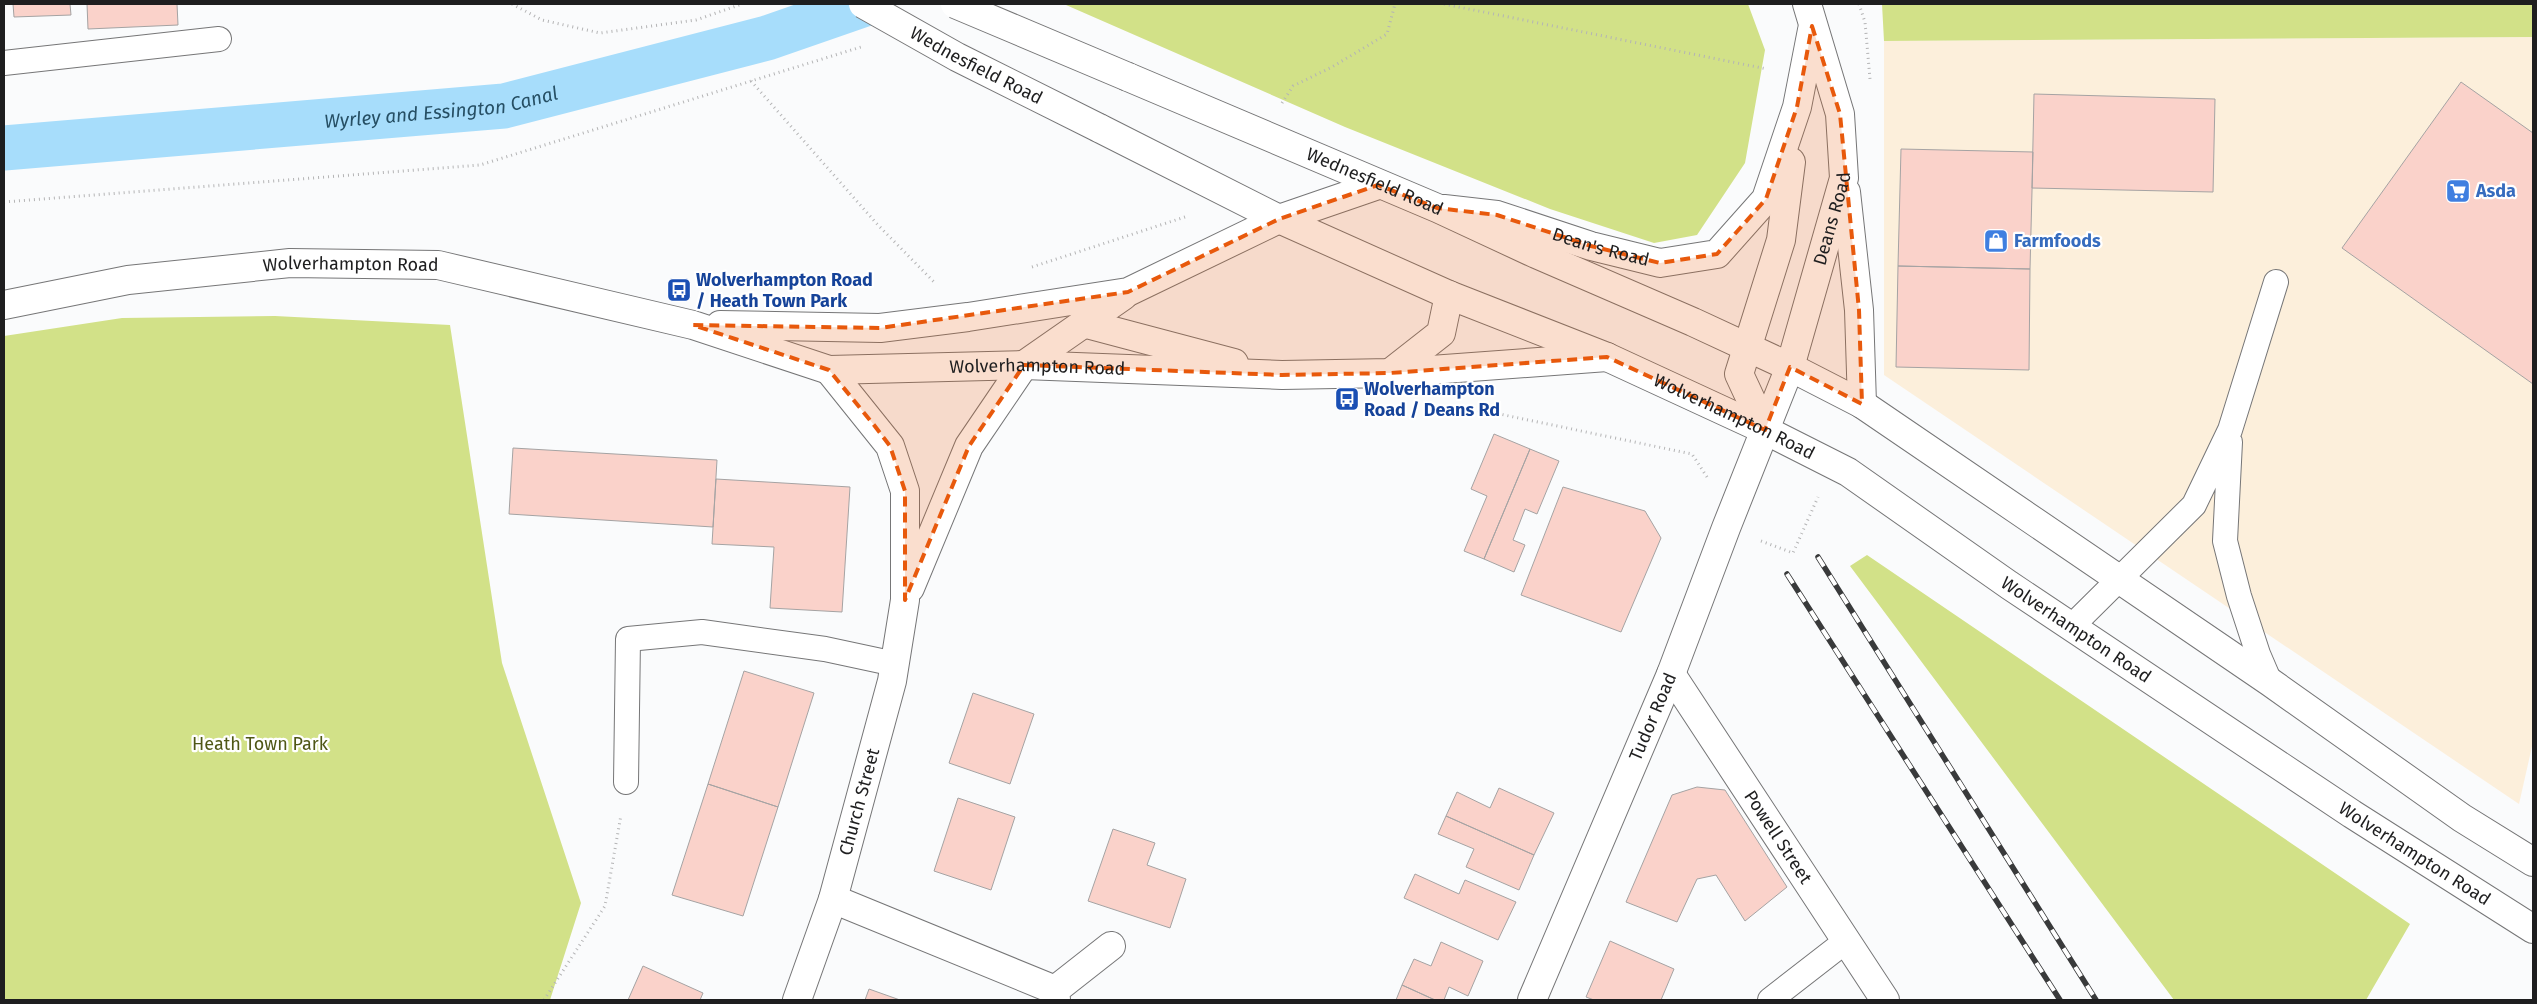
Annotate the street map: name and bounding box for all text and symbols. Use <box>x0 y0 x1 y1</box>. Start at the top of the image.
street label: Wednesfield Road <box>906 22 1046 109</box>
water label: Wyrley and Essington Canal <box>323 82 560 133</box>
street label: Wednesfield Road <box>1303 143 1447 220</box>
street label: Deans Road <box>1809 171 1855 268</box>
supermarket icon: Asda <box>2445 178 2471 204</box>
place label: Asda <box>2475 180 2516 202</box>
street label: Dean's Road <box>1549 223 1652 271</box>
shop icon: Farmfoods <box>1983 228 2009 254</box>
place label: Farmfoods <box>2014 230 2101 252</box>
street label: Wolverhampton Road <box>262 252 439 277</box>
place label: Wolverhampton Road / Heath Town Park <box>696 269 873 312</box>
bus stop icon: Wolverhampton Road / Heath Town Park <box>666 277 692 303</box>
street label: Wolverhampton Road <box>949 354 1126 380</box>
street label: Wolverhampton Road <box>1650 369 1818 464</box>
place label: Wolverhampton Road / Deans Rd <box>1364 378 1500 421</box>
bus stop icon: Wolverhampton Road / Deans Rd <box>1334 386 1360 412</box>
street label: Wolverhampton Road <box>1997 572 2155 688</box>
street label: Tudor Road <box>1624 669 1681 764</box>
park label: Heath Town Park <box>192 733 329 755</box>
street label: Church Street <box>834 745 884 858</box>
street label: Powell Street <box>1739 786 1817 888</box>
street label: Wolverhampton Road <box>2334 797 2495 910</box>

